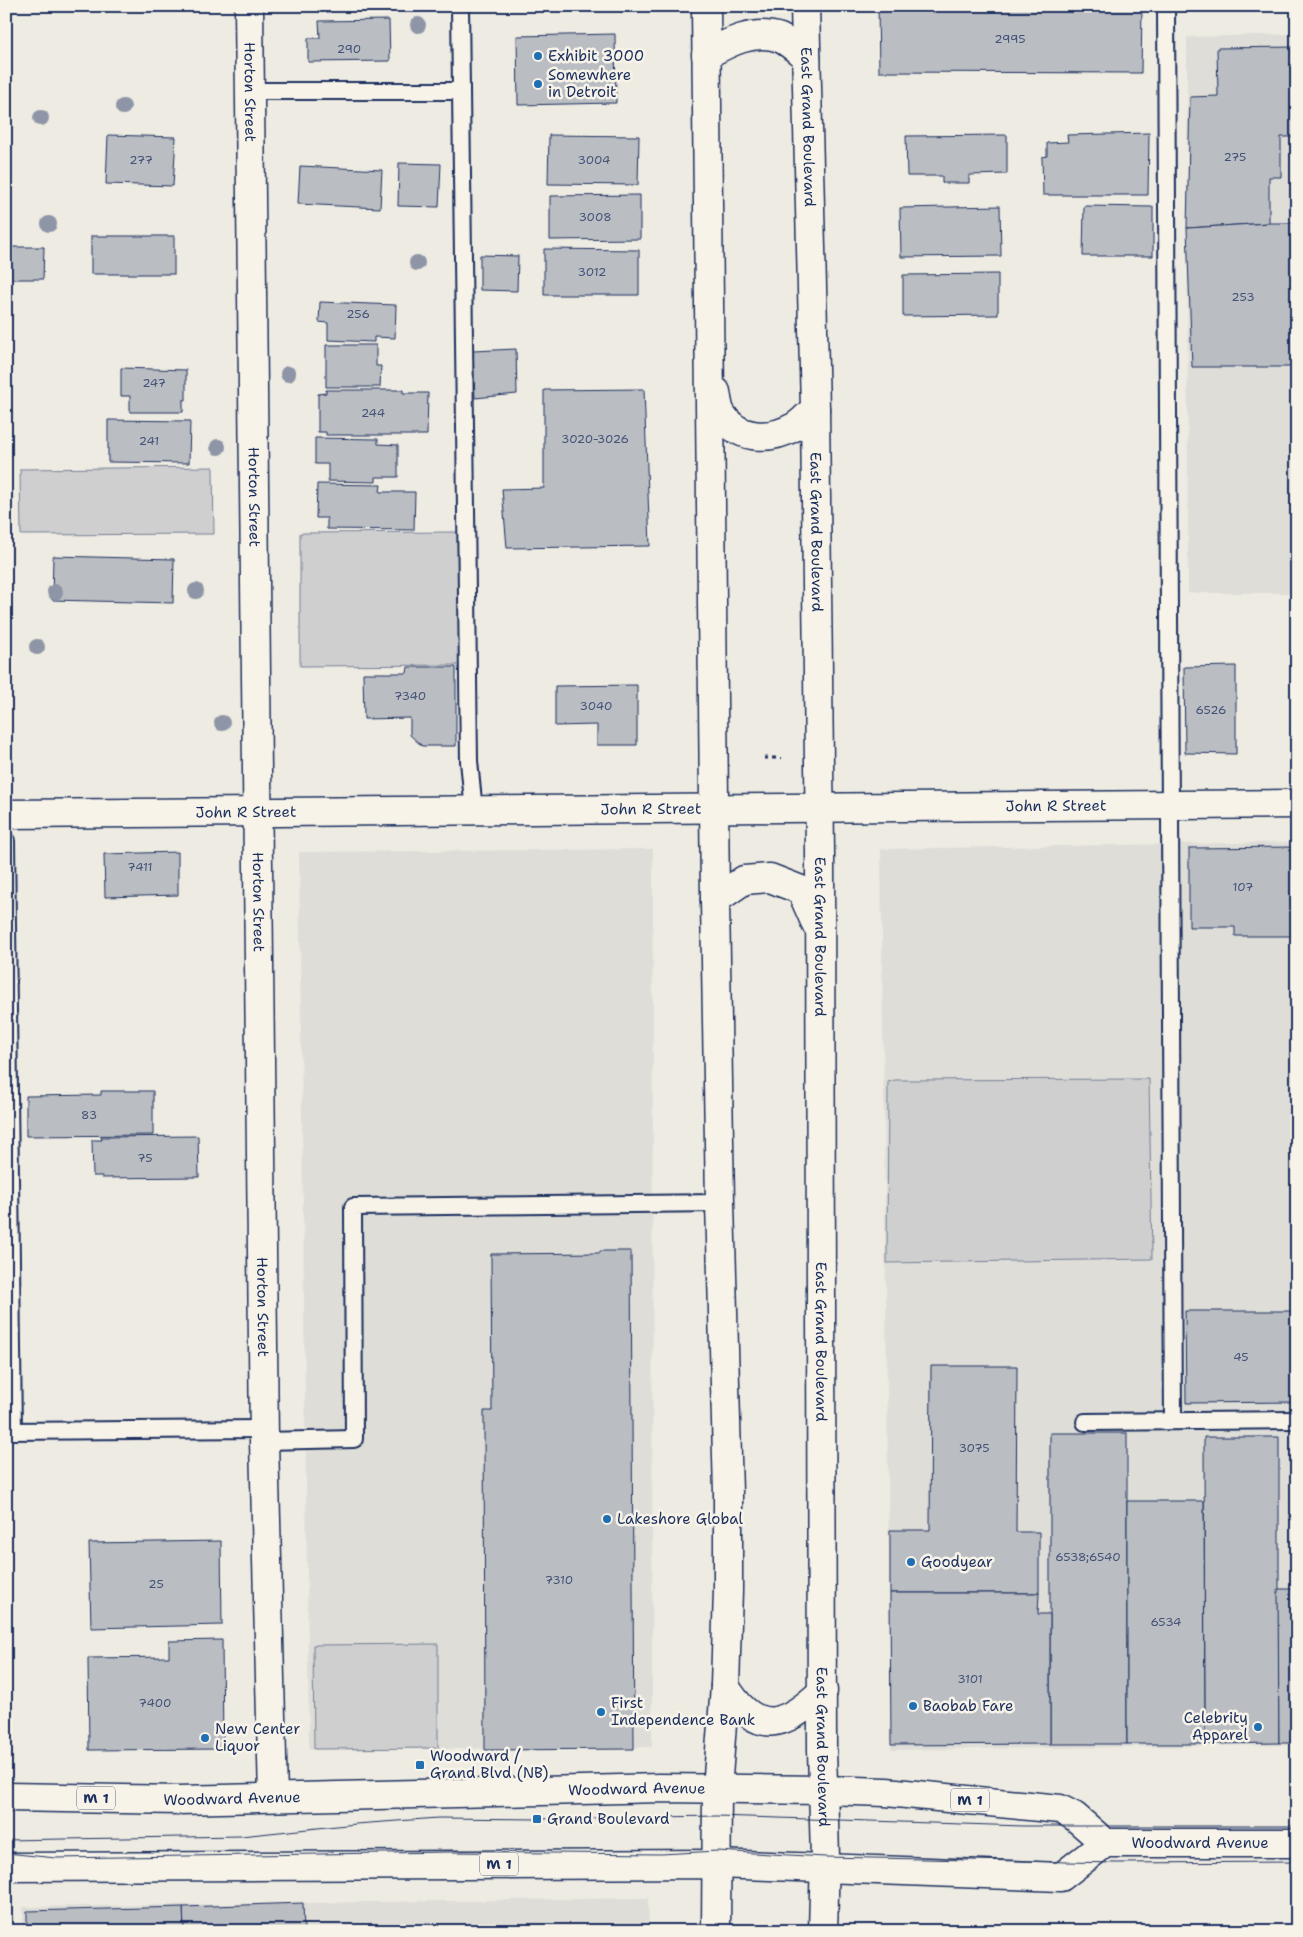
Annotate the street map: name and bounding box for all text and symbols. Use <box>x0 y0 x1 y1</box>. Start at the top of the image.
house number: 2995 <box>994 31 1026 47</box>
house number: 290 <box>337 41 361 57</box>
street label: Horton Street <box>239 42 260 142</box>
place label: Exhibit 3000 <box>548 46 644 66</box>
street label: East Grand Boulevard <box>796 47 820 208</box>
marker: Exhibit 3000 <box>532 50 544 62</box>
place label: Somewhere in Detroit <box>548 65 631 102</box>
marker: Somewhere in Detroit <box>532 78 544 90</box>
house number: 275 <box>1224 149 1246 165</box>
house number: 277 <box>129 152 153 168</box>
house number: 3004 <box>578 152 610 168</box>
house number: 3008 <box>578 209 612 225</box>
house number: 3012 <box>577 264 607 280</box>
house number: 253 <box>1231 289 1255 305</box>
house number: 256 <box>346 306 370 322</box>
house number: 247 <box>142 375 166 391</box>
house number: 244 <box>361 405 385 421</box>
house number: 3020-3026 <box>561 431 629 447</box>
house number: 241 <box>139 433 159 449</box>
street label: Horton Street <box>244 447 265 547</box>
street label: East Grand Boulevard <box>805 452 827 612</box>
house number: 7340 <box>394 688 426 704</box>
house number: 3040 <box>580 698 612 714</box>
house number: 6526 <box>1196 702 1226 718</box>
street label: John R Street <box>1005 795 1107 816</box>
street label: John R Street <box>600 799 702 819</box>
street label: John R Street <box>195 802 297 823</box>
street label: Horton Street <box>248 852 269 952</box>
street label: East Grand Boulevard <box>810 857 830 1017</box>
house number: 7411 <box>127 859 153 875</box>
house number: 107 <box>1233 879 1253 895</box>
house number: 83 <box>81 1107 97 1123</box>
house number: 75 <box>137 1150 153 1166</box>
street label: Horton Street <box>252 1257 273 1357</box>
street label: East Grand Boulevard <box>811 1262 831 1422</box>
house number: 45 <box>1233 1349 1249 1365</box>
house number: 3075 <box>958 1440 990 1456</box>
place label: Lakeshore Global <box>617 1509 743 1529</box>
marker: Lakeshore Global <box>601 1513 613 1525</box>
house number: 6538;6540 <box>1055 1549 1121 1565</box>
place label: Goodyear <box>921 1552 993 1572</box>
marker: Goodyear <box>905 1556 917 1568</box>
house number: 7310 <box>545 1572 573 1588</box>
house number: 25 <box>148 1576 164 1592</box>
house number: 6534 <box>1150 1614 1182 1630</box>
street label: East Grand Boulevard <box>812 1667 834 1828</box>
house number: 3101 <box>957 1671 983 1687</box>
place label: First Independence Bank <box>611 1693 755 1730</box>
house number: 7400 <box>139 1695 171 1711</box>
place label: Baobab Fare <box>923 1696 1013 1716</box>
marker: Baobab Fare <box>907 1700 919 1712</box>
marker: First Independence Bank <box>595 1706 607 1718</box>
place label: Celebrity Apparel <box>1184 1708 1248 1745</box>
place label: New Center Liquor <box>215 1719 300 1756</box>
marker: Celebrity Apparel <box>1252 1721 1264 1733</box>
marker: New Center Liquor <box>199 1732 211 1744</box>
place label: Woodward / Grand Blvd (NB) <box>430 1746 548 1783</box>
marker: Woodward / Grand Blvd (NB) <box>414 1759 426 1771</box>
street label: Woodward Avenue <box>568 1778 706 1800</box>
road number: M 1 <box>77 1786 115 1810</box>
street label: Woodward Avenue <box>163 1787 301 1810</box>
road number: M 1 <box>951 1788 989 1812</box>
place label: Grand Boulevard <box>547 1809 670 1829</box>
marker: Grand Boulevard <box>531 1813 543 1825</box>
street label: Woodward Avenue <box>1131 1833 1269 1853</box>
road number: M 1 <box>480 1852 518 1876</box>

